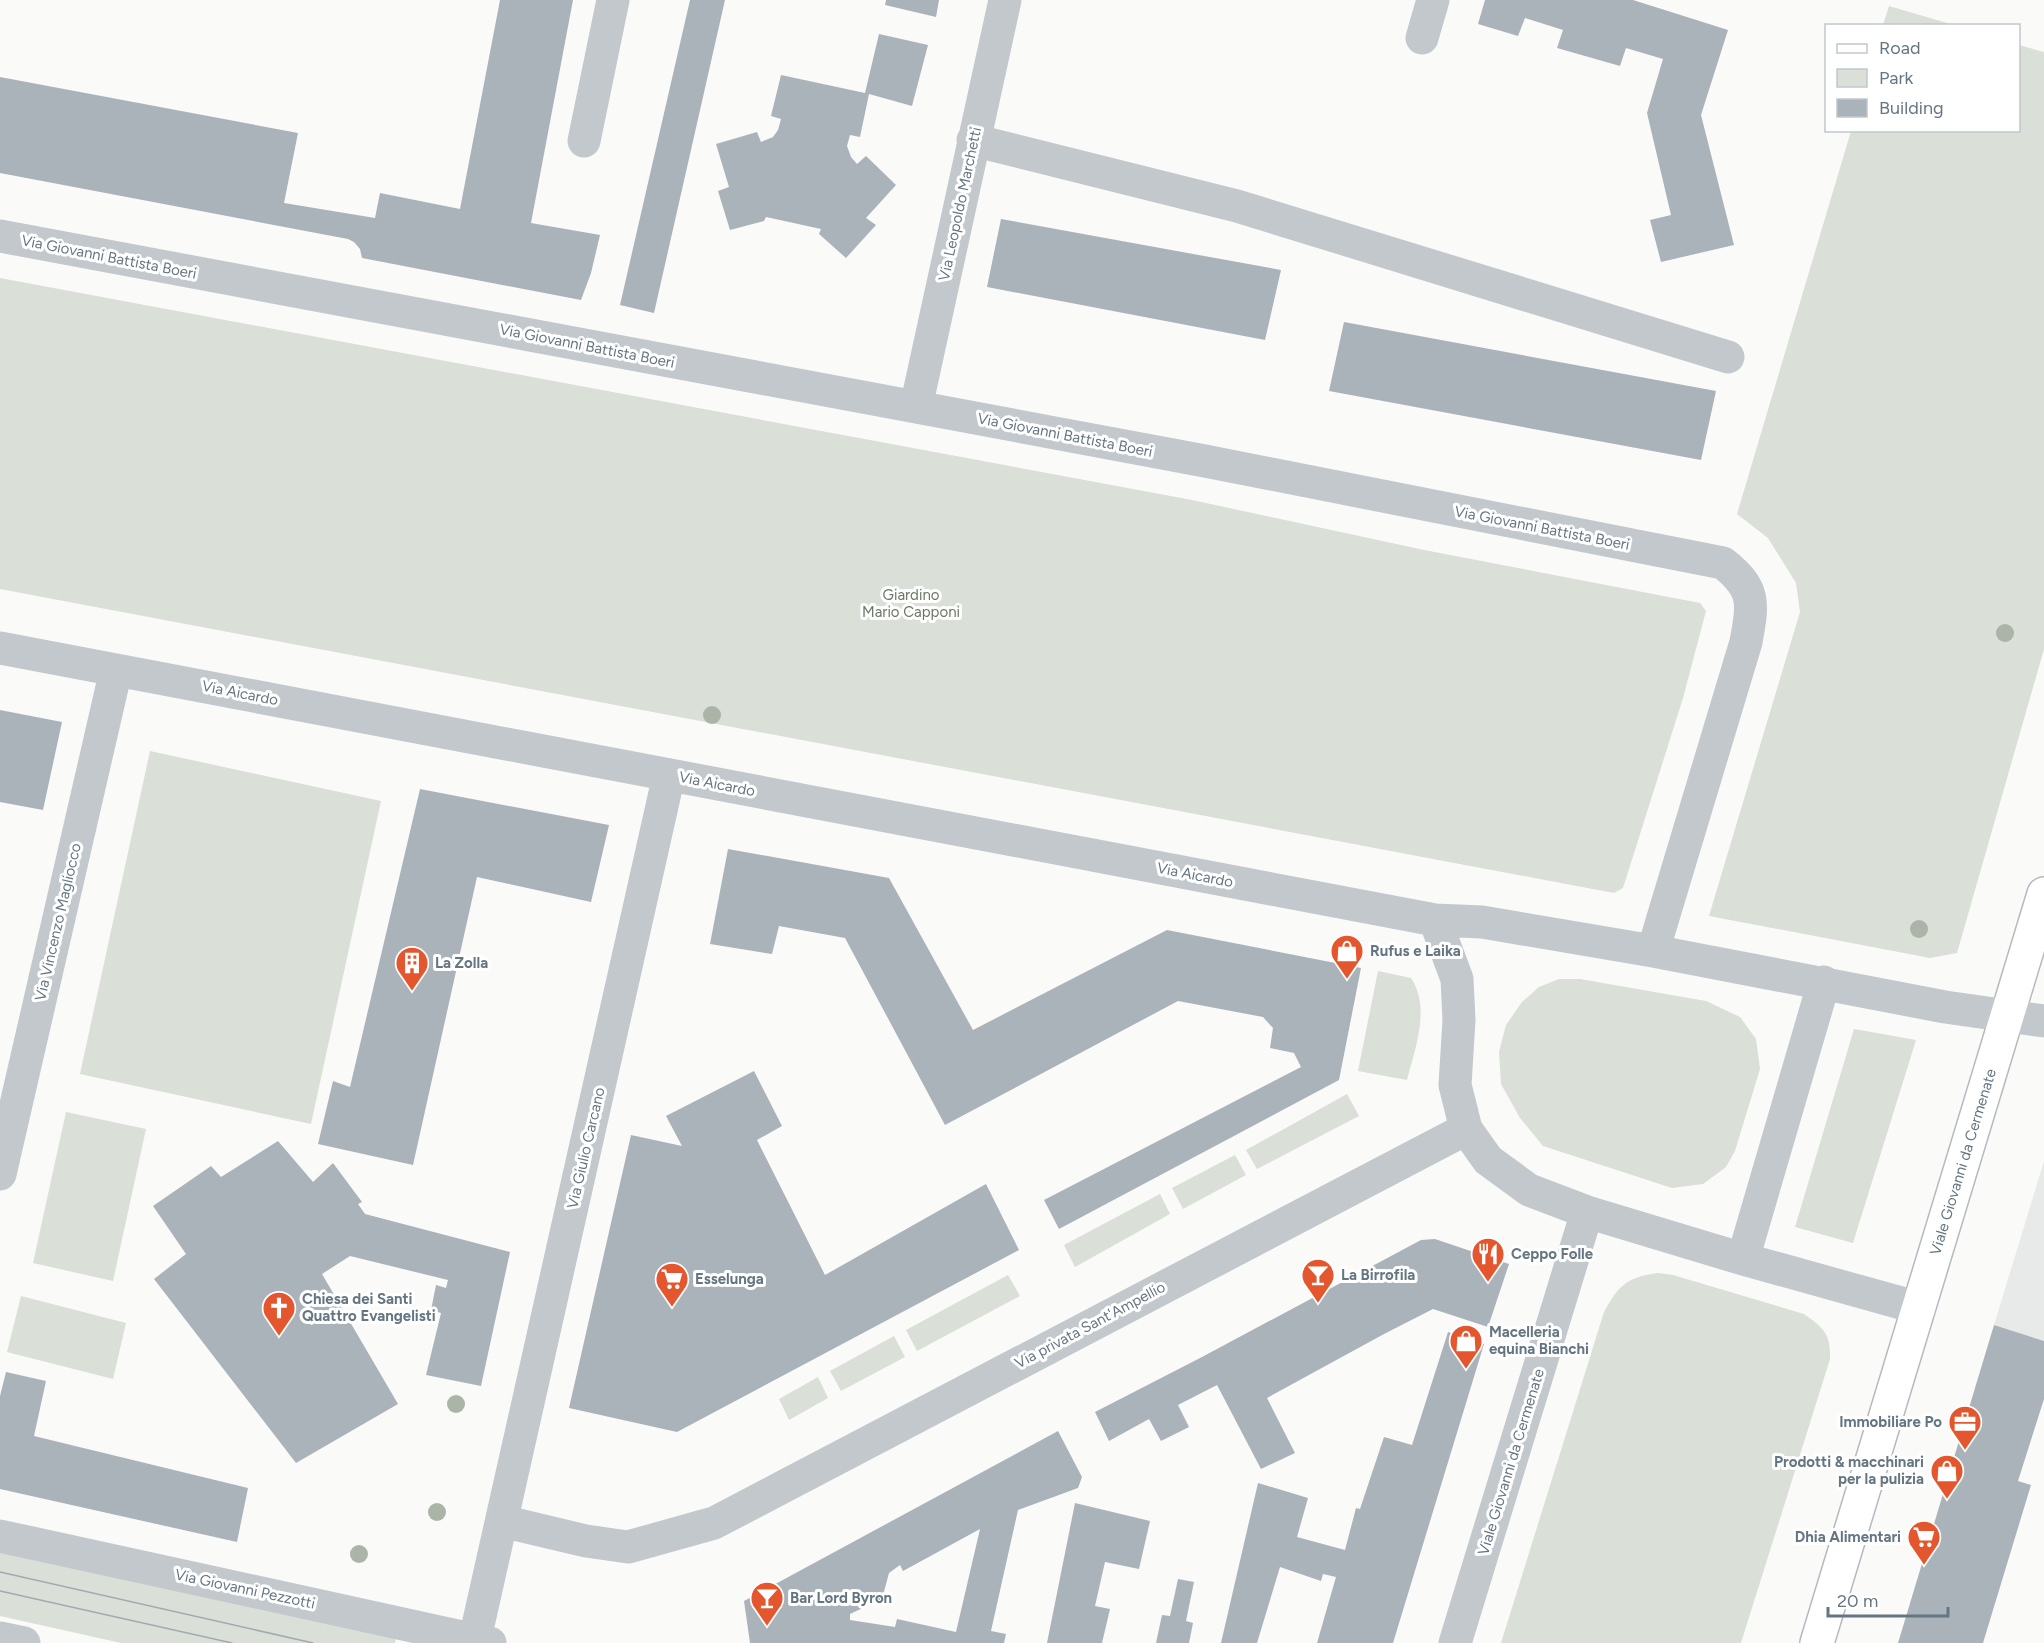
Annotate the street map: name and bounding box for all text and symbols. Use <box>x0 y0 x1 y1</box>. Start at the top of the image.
legend <box>1825 24 2020 132</box>
text: Road <box>1879 37 1920 59</box>
text: Park <box>1879 67 1914 89</box>
text: Building <box>1879 97 1944 119</box>
street label: Via Leopoldo Marchetti <box>935 125 985 283</box>
street label: Via Giovanni Battista Boeri <box>20 231 198 283</box>
street label: Via Giovanni Battista Boeri <box>498 320 676 372</box>
street label: Via Giovanni Battista Boeri <box>976 409 1154 461</box>
street label: Via Giovanni Battista Boeri <box>1453 502 1631 554</box>
park label: Giardino Mario Capponi <box>862 586 960 621</box>
street label: Via Aicardo <box>200 677 280 709</box>
street label: Via Aicardo <box>677 768 757 800</box>
street label: Via Vincenzo Magliocco <box>31 841 85 1003</box>
street label: Via Aicardo <box>1155 859 1235 891</box>
shop icon: Rufus e Laika <box>1329 933 1365 980</box>
place label: Rufus e Laika <box>1370 942 1461 960</box>
building icon: La Zolla <box>394 945 430 992</box>
place label: La Zolla <box>435 954 488 972</box>
street label: Viale Giovanni da Cermenate <box>1926 1066 2000 1258</box>
street label: Via Giulio Carcano <box>563 1085 609 1210</box>
restaurant icon: Ceppo Folle <box>1470 1236 1506 1283</box>
place label: Ceppo Folle <box>1511 1245 1594 1263</box>
bar icon: La Birrofila <box>1300 1257 1336 1304</box>
supermarket icon: Esselunga <box>654 1261 690 1308</box>
place label: La Birrofila <box>1341 1266 1415 1284</box>
place label: Esselunga <box>695 1270 764 1288</box>
street label: Via privata Sant'Ampellio <box>1012 1278 1168 1372</box>
church icon: Chiesa dei Santi Quattro Evangelisti <box>261 1290 297 1337</box>
place label: Chiesa dei Santi Quattro Evangelisti <box>302 1290 436 1325</box>
shop icon: Macelleria equina Bianchi <box>1448 1323 1484 1370</box>
place label: Macelleria equina Bianchi <box>1489 1323 1589 1358</box>
street label: Viale Giovanni da Cermenate <box>1474 1366 1548 1558</box>
office icon: Immobiliare Po <box>1947 1404 1983 1451</box>
place label: Immobiliare Po <box>1839 1413 1942 1431</box>
place label: Prodotti & macchinari per la pulizia <box>1774 1453 1924 1488</box>
shop icon: Prodotti & macchinari per la pulizia <box>1929 1453 1965 1500</box>
supermarket icon: Dhia Alimentari <box>1906 1519 1942 1566</box>
place label: Dhia Alimentari <box>1795 1528 1901 1546</box>
street label: Via Giovanni Pezzotti <box>173 1565 317 1613</box>
bar icon: Bar Lord Byron <box>749 1580 785 1627</box>
scale bar <box>1828 1580 1948 1618</box>
place label: Bar Lord Byron <box>790 1589 892 1607</box>
text: 20 m <box>1837 1590 1878 1612</box>

